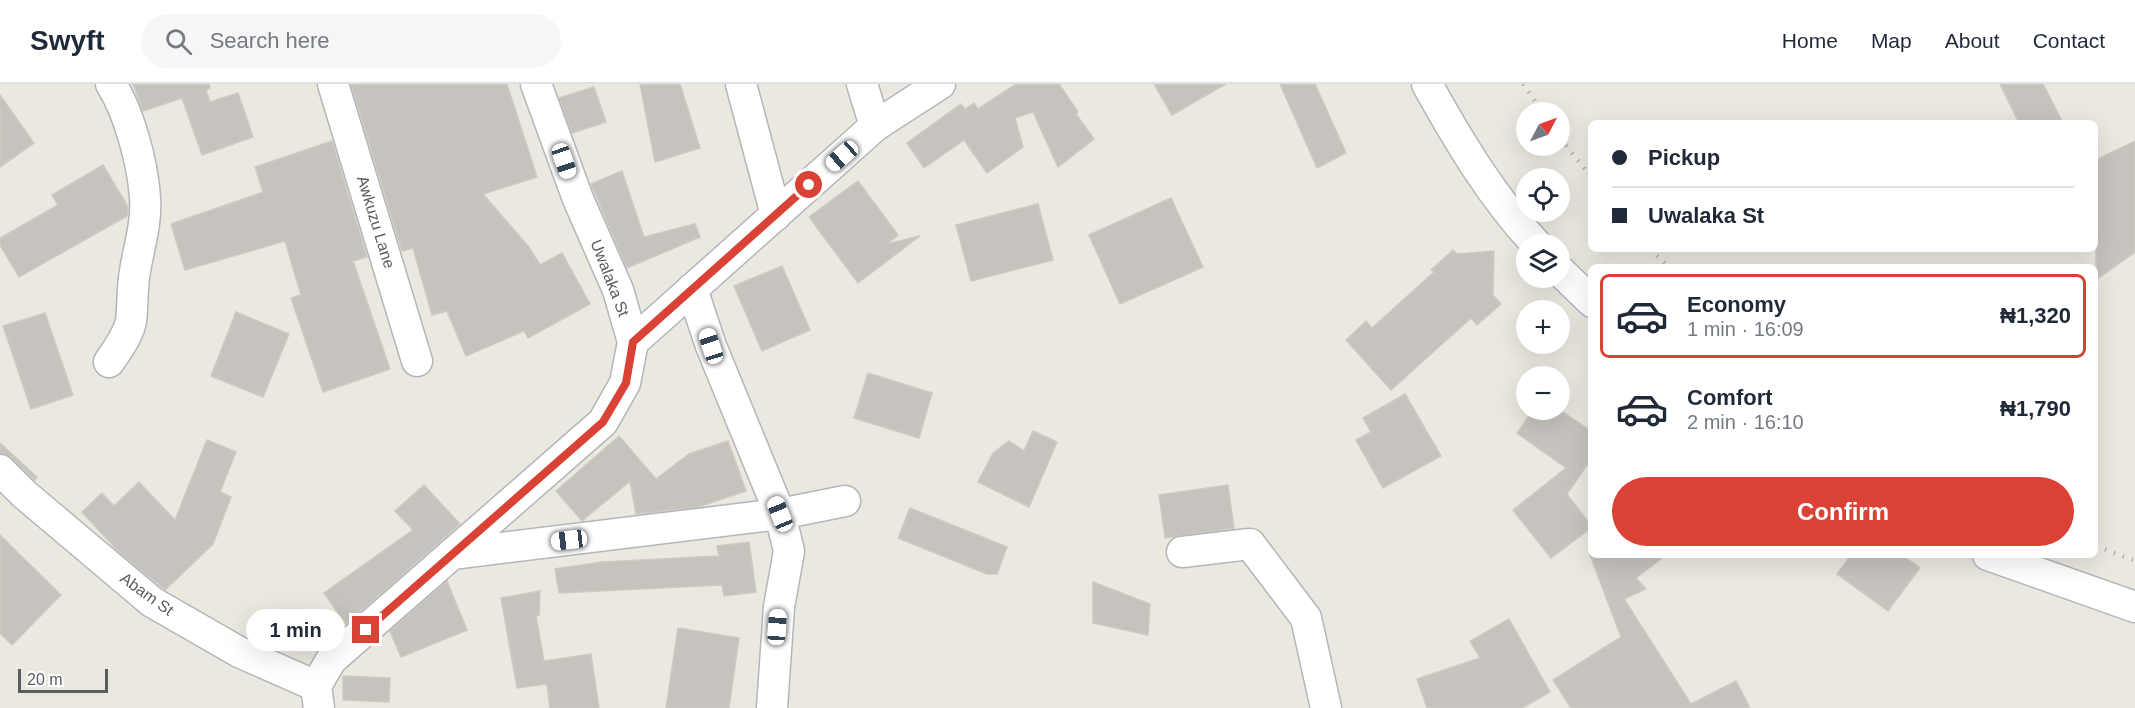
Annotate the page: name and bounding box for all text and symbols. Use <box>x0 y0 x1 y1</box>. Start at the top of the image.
search box <box>141 14 561 68</box>
text: Swyft <box>30 25 105 56</box>
icon: search <box>162 25 195 58</box>
text: Search here <box>210 28 330 53</box>
text: Home <box>1782 29 1838 52</box>
text: Map <box>1871 29 1912 52</box>
text: About <box>1945 29 2000 52</box>
text: Contact <box>2033 29 2105 52</box>
north arrow <box>1516 102 1570 156</box>
map controls <box>1516 102 1570 420</box>
car <box>823 137 861 175</box>
car <box>550 141 578 181</box>
text: Pickup <box>1648 145 1720 170</box>
button: locate <box>1516 168 1570 222</box>
route start <box>795 171 822 198</box>
street label: Awkuzu Lane <box>354 174 398 270</box>
text: Uwalaka St <box>1648 203 1764 228</box>
button: layers <box>1516 234 1570 288</box>
street label: Uwalaka St <box>588 237 633 319</box>
icon: car <box>1615 289 1669 343</box>
text: Economy <box>1687 292 1786 317</box>
button: + <box>1516 300 1570 354</box>
text: ₦1,320 <box>2000 303 2071 328</box>
text: 1 min · 16:09 <box>1687 318 1804 340</box>
car <box>697 326 725 366</box>
button: − <box>1516 366 1570 420</box>
icon: car <box>1615 382 1669 436</box>
text: Comfort <box>1687 385 1773 410</box>
text: ₦1,790 <box>2000 396 2071 421</box>
text: 2 min · 16:10 <box>1687 411 1804 433</box>
button: Confirm <box>1612 477 2074 546</box>
car <box>765 494 795 534</box>
car <box>550 529 588 551</box>
street label: Abam St <box>117 569 177 619</box>
car <box>767 608 787 646</box>
callout: 1 min <box>246 609 345 651</box>
route end <box>352 616 379 643</box>
text: 1 min <box>269 619 322 641</box>
scale bar <box>18 666 108 694</box>
text: 20 m <box>27 671 63 688</box>

